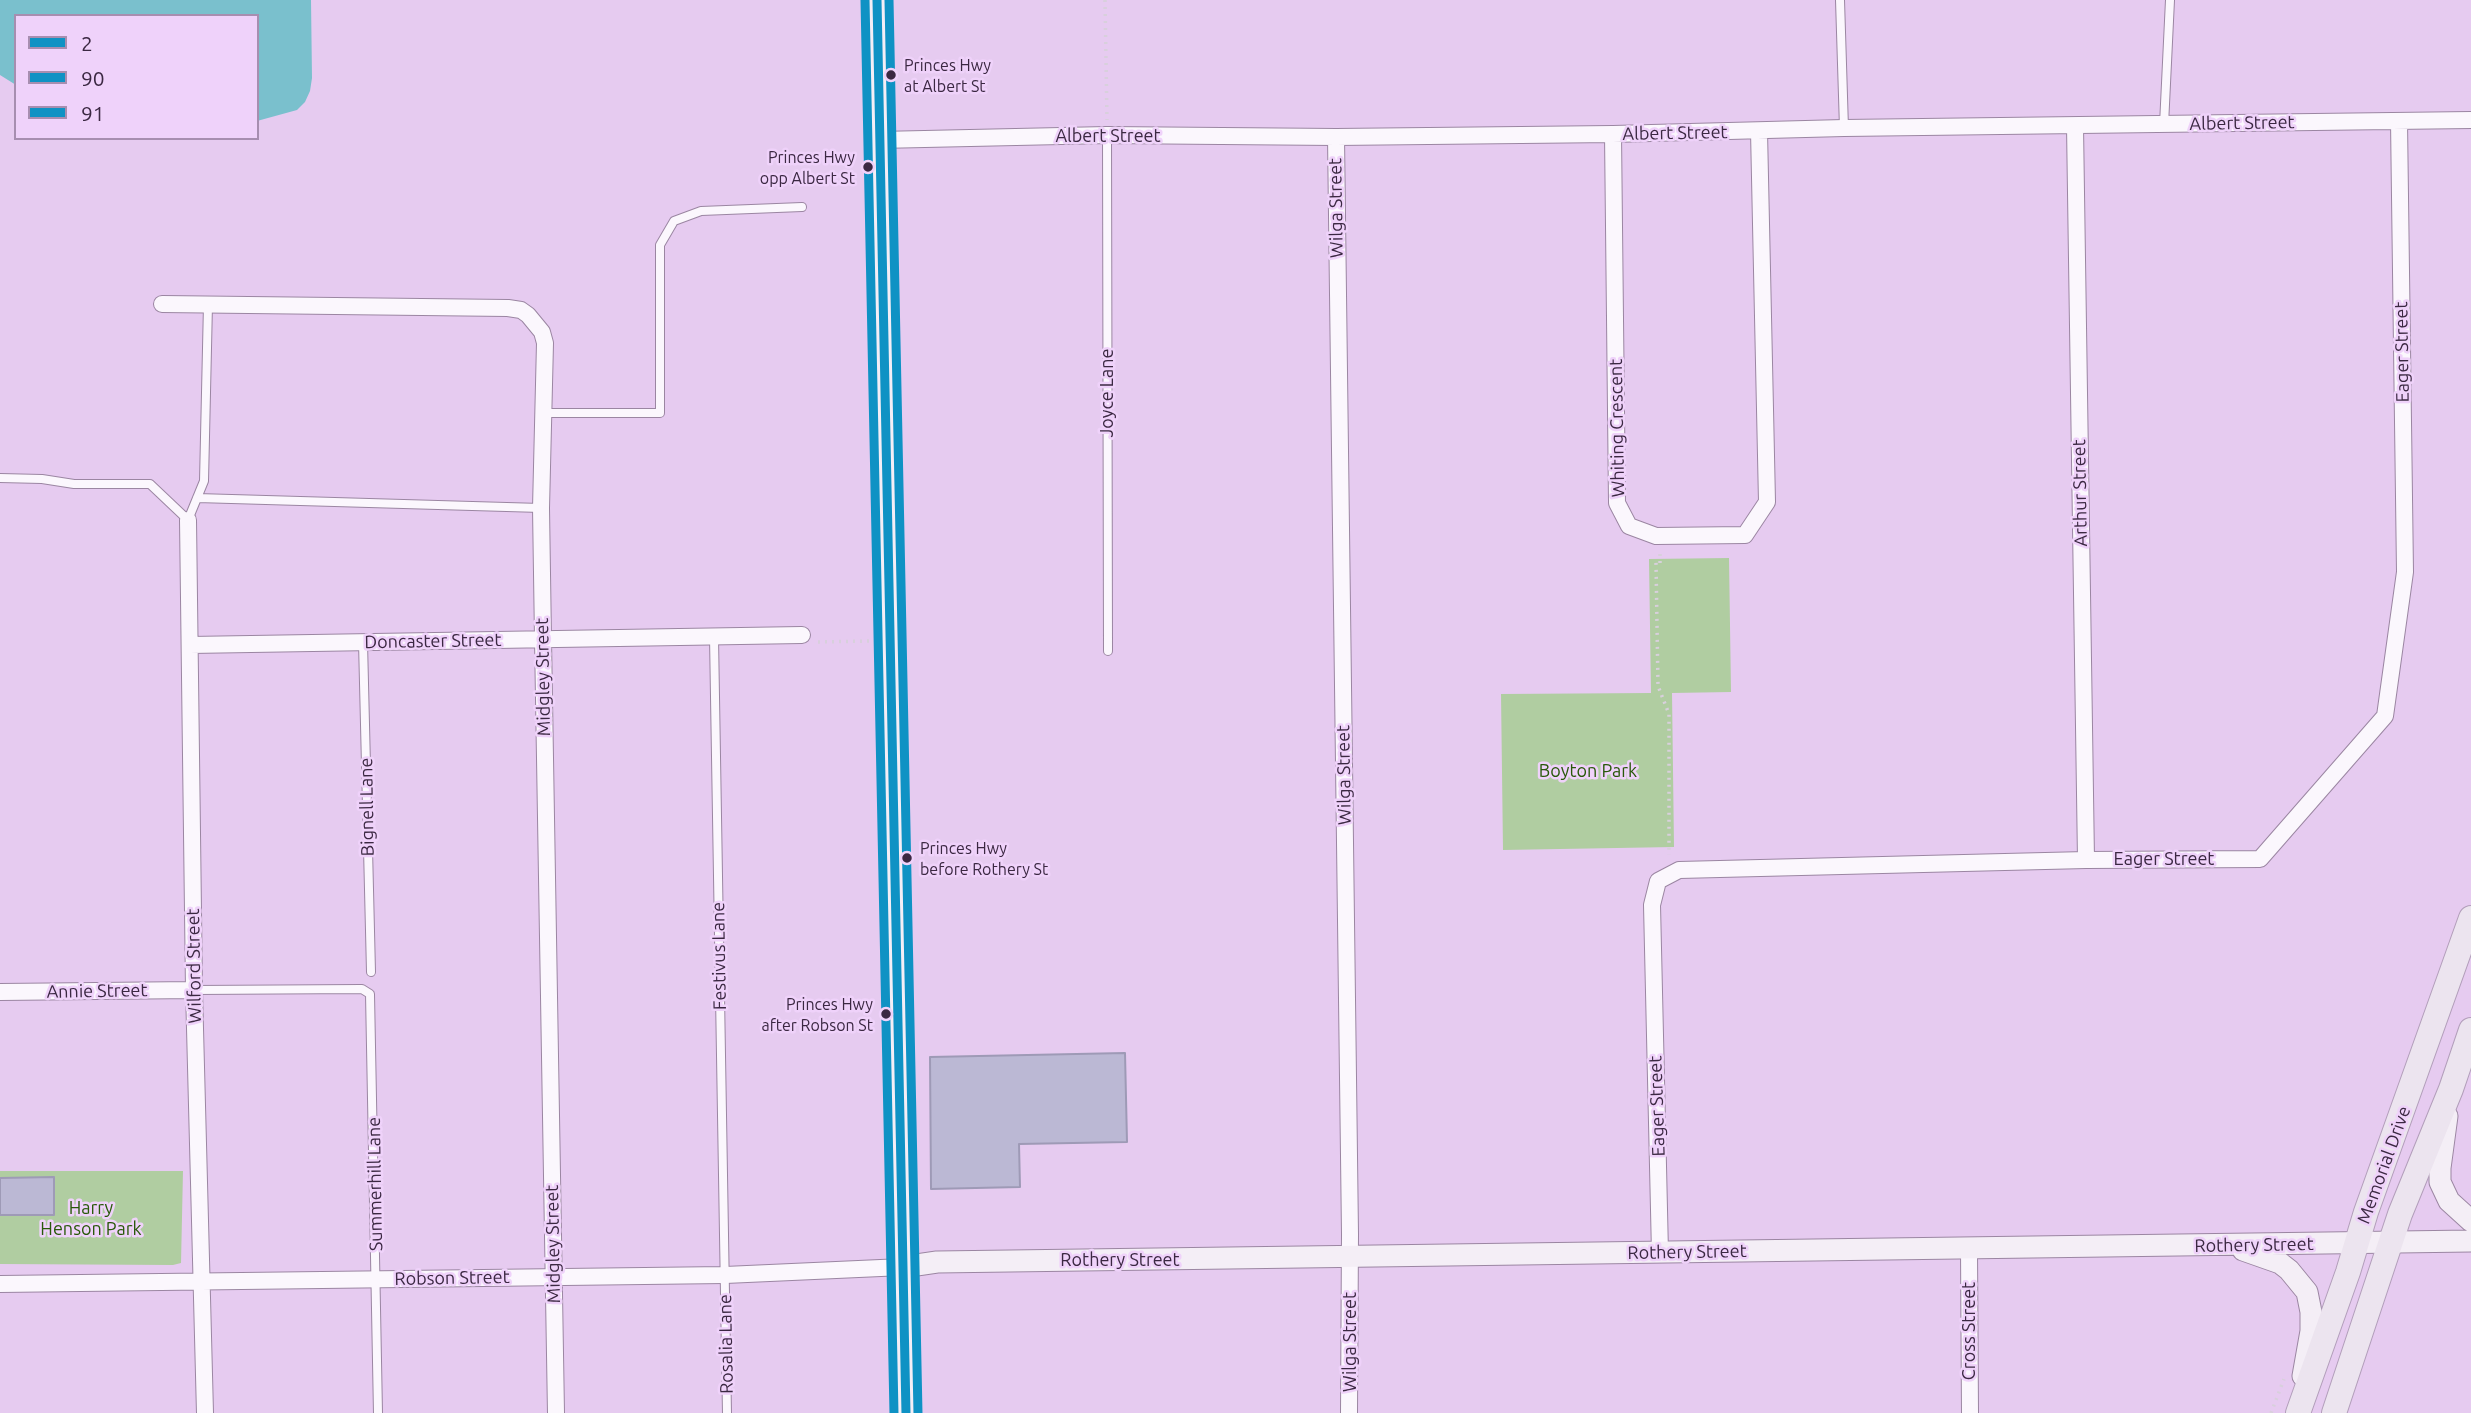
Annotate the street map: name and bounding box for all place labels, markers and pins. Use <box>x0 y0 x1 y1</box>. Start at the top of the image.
place label: Princes Hwy at Albert St <box>904 56 991 94</box>
marker: Princes Hwy at Albert St <box>884 68 898 82</box>
place label: Princes Hwy opp Albert St <box>760 148 855 186</box>
marker: Princes Hwy opp Albert St <box>861 160 875 174</box>
place label: Princes Hwy before Rothery St <box>920 839 1048 877</box>
marker: Princes Hwy before Rothery St <box>900 851 914 865</box>
place label: Princes Hwy after Robson St <box>761 995 873 1033</box>
marker: Princes Hwy after Robson St <box>879 1007 893 1021</box>

